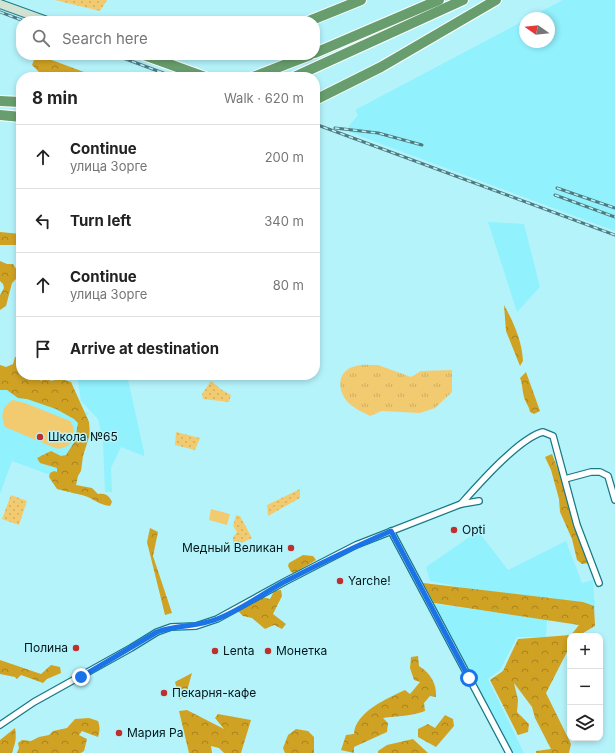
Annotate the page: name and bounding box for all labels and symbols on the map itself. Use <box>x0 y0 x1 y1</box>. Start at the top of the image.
north arrow <box>519 12 555 48</box>
place label: Школа №65 <box>48 429 118 444</box>
marker: Школа №65 <box>35 432 45 442</box>
place label: Opti <box>462 522 485 537</box>
marker: Opti <box>449 525 459 535</box>
place label: Медный Великан <box>182 540 283 555</box>
marker: Медный Великан <box>286 543 296 553</box>
place label: Yarche! <box>348 573 391 588</box>
marker: Yarche! <box>335 576 345 586</box>
place label: Полина <box>24 640 68 655</box>
marker: Полина <box>71 643 81 653</box>
place label: Lenta <box>223 643 255 658</box>
place label: Монетка <box>276 643 327 658</box>
marker: Lenta <box>210 646 220 656</box>
marker: Монетка <box>263 646 273 656</box>
route end <box>72 668 90 686</box>
route start <box>460 669 478 687</box>
place label: Пекарня-кафе <box>172 685 256 700</box>
marker: Пекарня-кафе <box>159 688 169 698</box>
place label: Мария Ра <box>127 725 183 740</box>
marker: Мария Ра <box>114 728 124 738</box>

